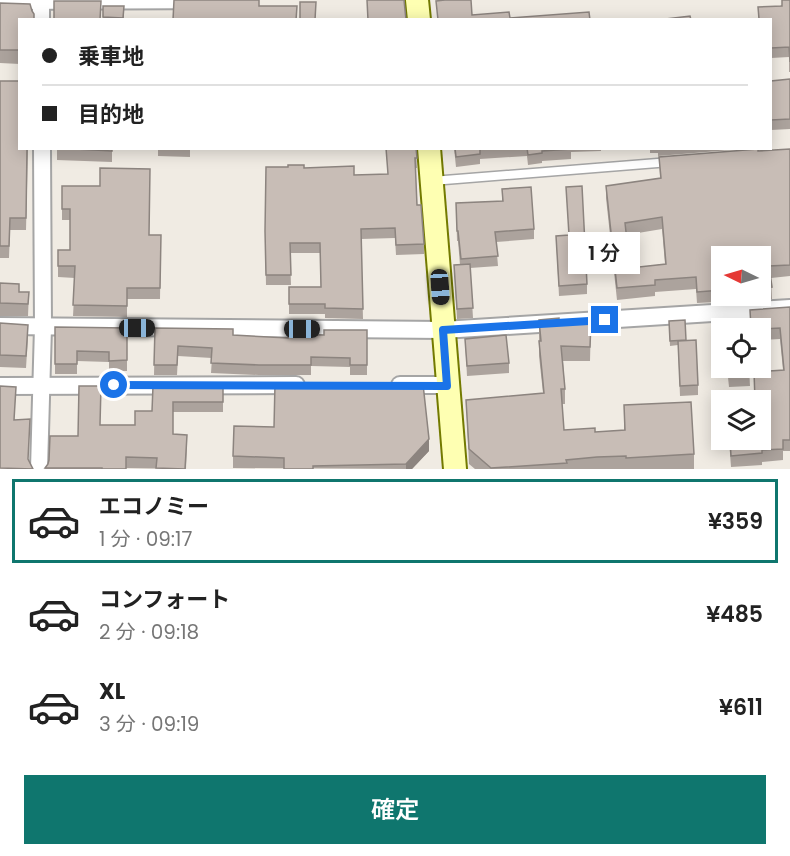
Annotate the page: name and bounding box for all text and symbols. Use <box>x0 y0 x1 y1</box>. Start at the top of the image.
text: 乗車地 <box>78 41 144 72</box>
text: 目的地 <box>78 99 144 130</box>
callout: 1 分 <box>569 233 641 275</box>
text: 1 分 <box>588 239 620 267</box>
north arrow <box>711 246 771 306</box>
map controls <box>711 246 771 450</box>
car <box>430 268 450 306</box>
route end <box>591 306 618 333</box>
button: locate <box>711 318 771 378</box>
car <box>119 319 155 337</box>
car <box>284 320 320 338</box>
route start <box>100 371 127 398</box>
button: layers <box>711 390 771 450</box>
text: エコノミー <box>99 491 209 522</box>
icon: car <box>27 494 81 548</box>
text: ¥359 <box>708 506 763 537</box>
text: 1 分 · 09:17 <box>99 525 192 553</box>
text: コンフォート <box>99 584 230 615</box>
icon: car <box>27 587 81 641</box>
text: ¥485 <box>706 599 763 630</box>
text: 2 分 · 09:18 <box>99 618 199 646</box>
text: XL <box>99 676 125 707</box>
icon: car <box>27 680 81 734</box>
text: ¥611 <box>719 692 763 723</box>
text: 3 分 · 09:19 <box>99 710 199 738</box>
button: 確定 <box>24 775 766 844</box>

